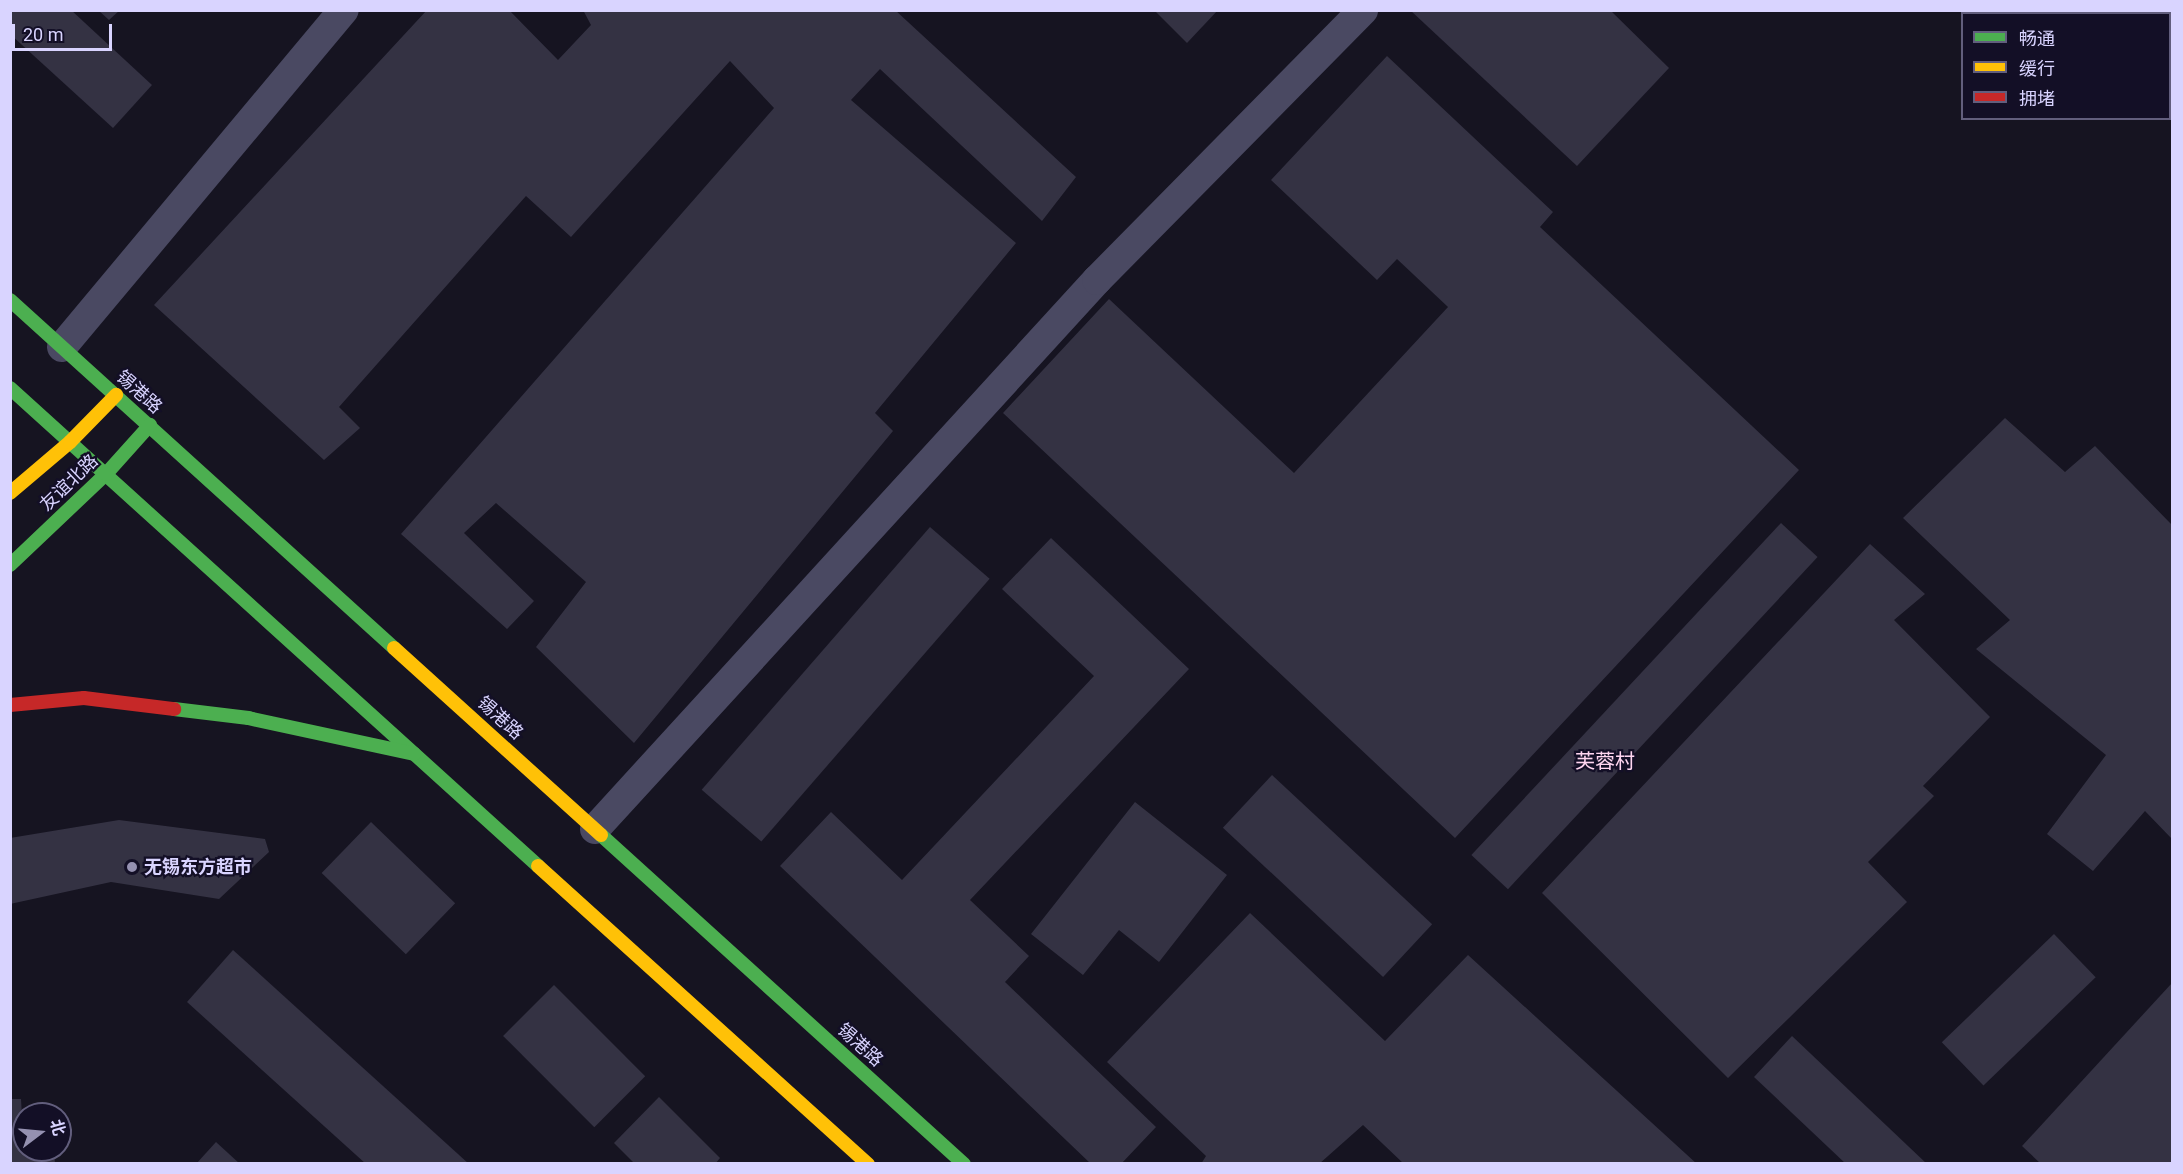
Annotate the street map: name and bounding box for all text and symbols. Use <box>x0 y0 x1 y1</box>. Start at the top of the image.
scale bar <box>15 12 116 50</box>
legend <box>1961 12 2171 120</box>
text: 20 m <box>23 24 63 45</box>
text: 畅通 <box>2019 28 2055 49</box>
text: 缓行 <box>2019 58 2055 79</box>
text: 拥堵 <box>2019 88 2055 109</box>
street label: 锡港路 <box>112 366 166 418</box>
street label: 友谊北路 <box>36 450 102 516</box>
street label: 锡港路 <box>473 692 527 744</box>
district label: 芙蓉村 <box>1575 749 1635 773</box>
place label: 无锡东方超市 <box>144 856 252 878</box>
marker: 无锡东方超市 <box>125 860 139 874</box>
street label: 锡港路 <box>833 1019 887 1071</box>
north arrow <box>12 1102 72 1162</box>
text: 北 <box>47 1117 69 1138</box>

